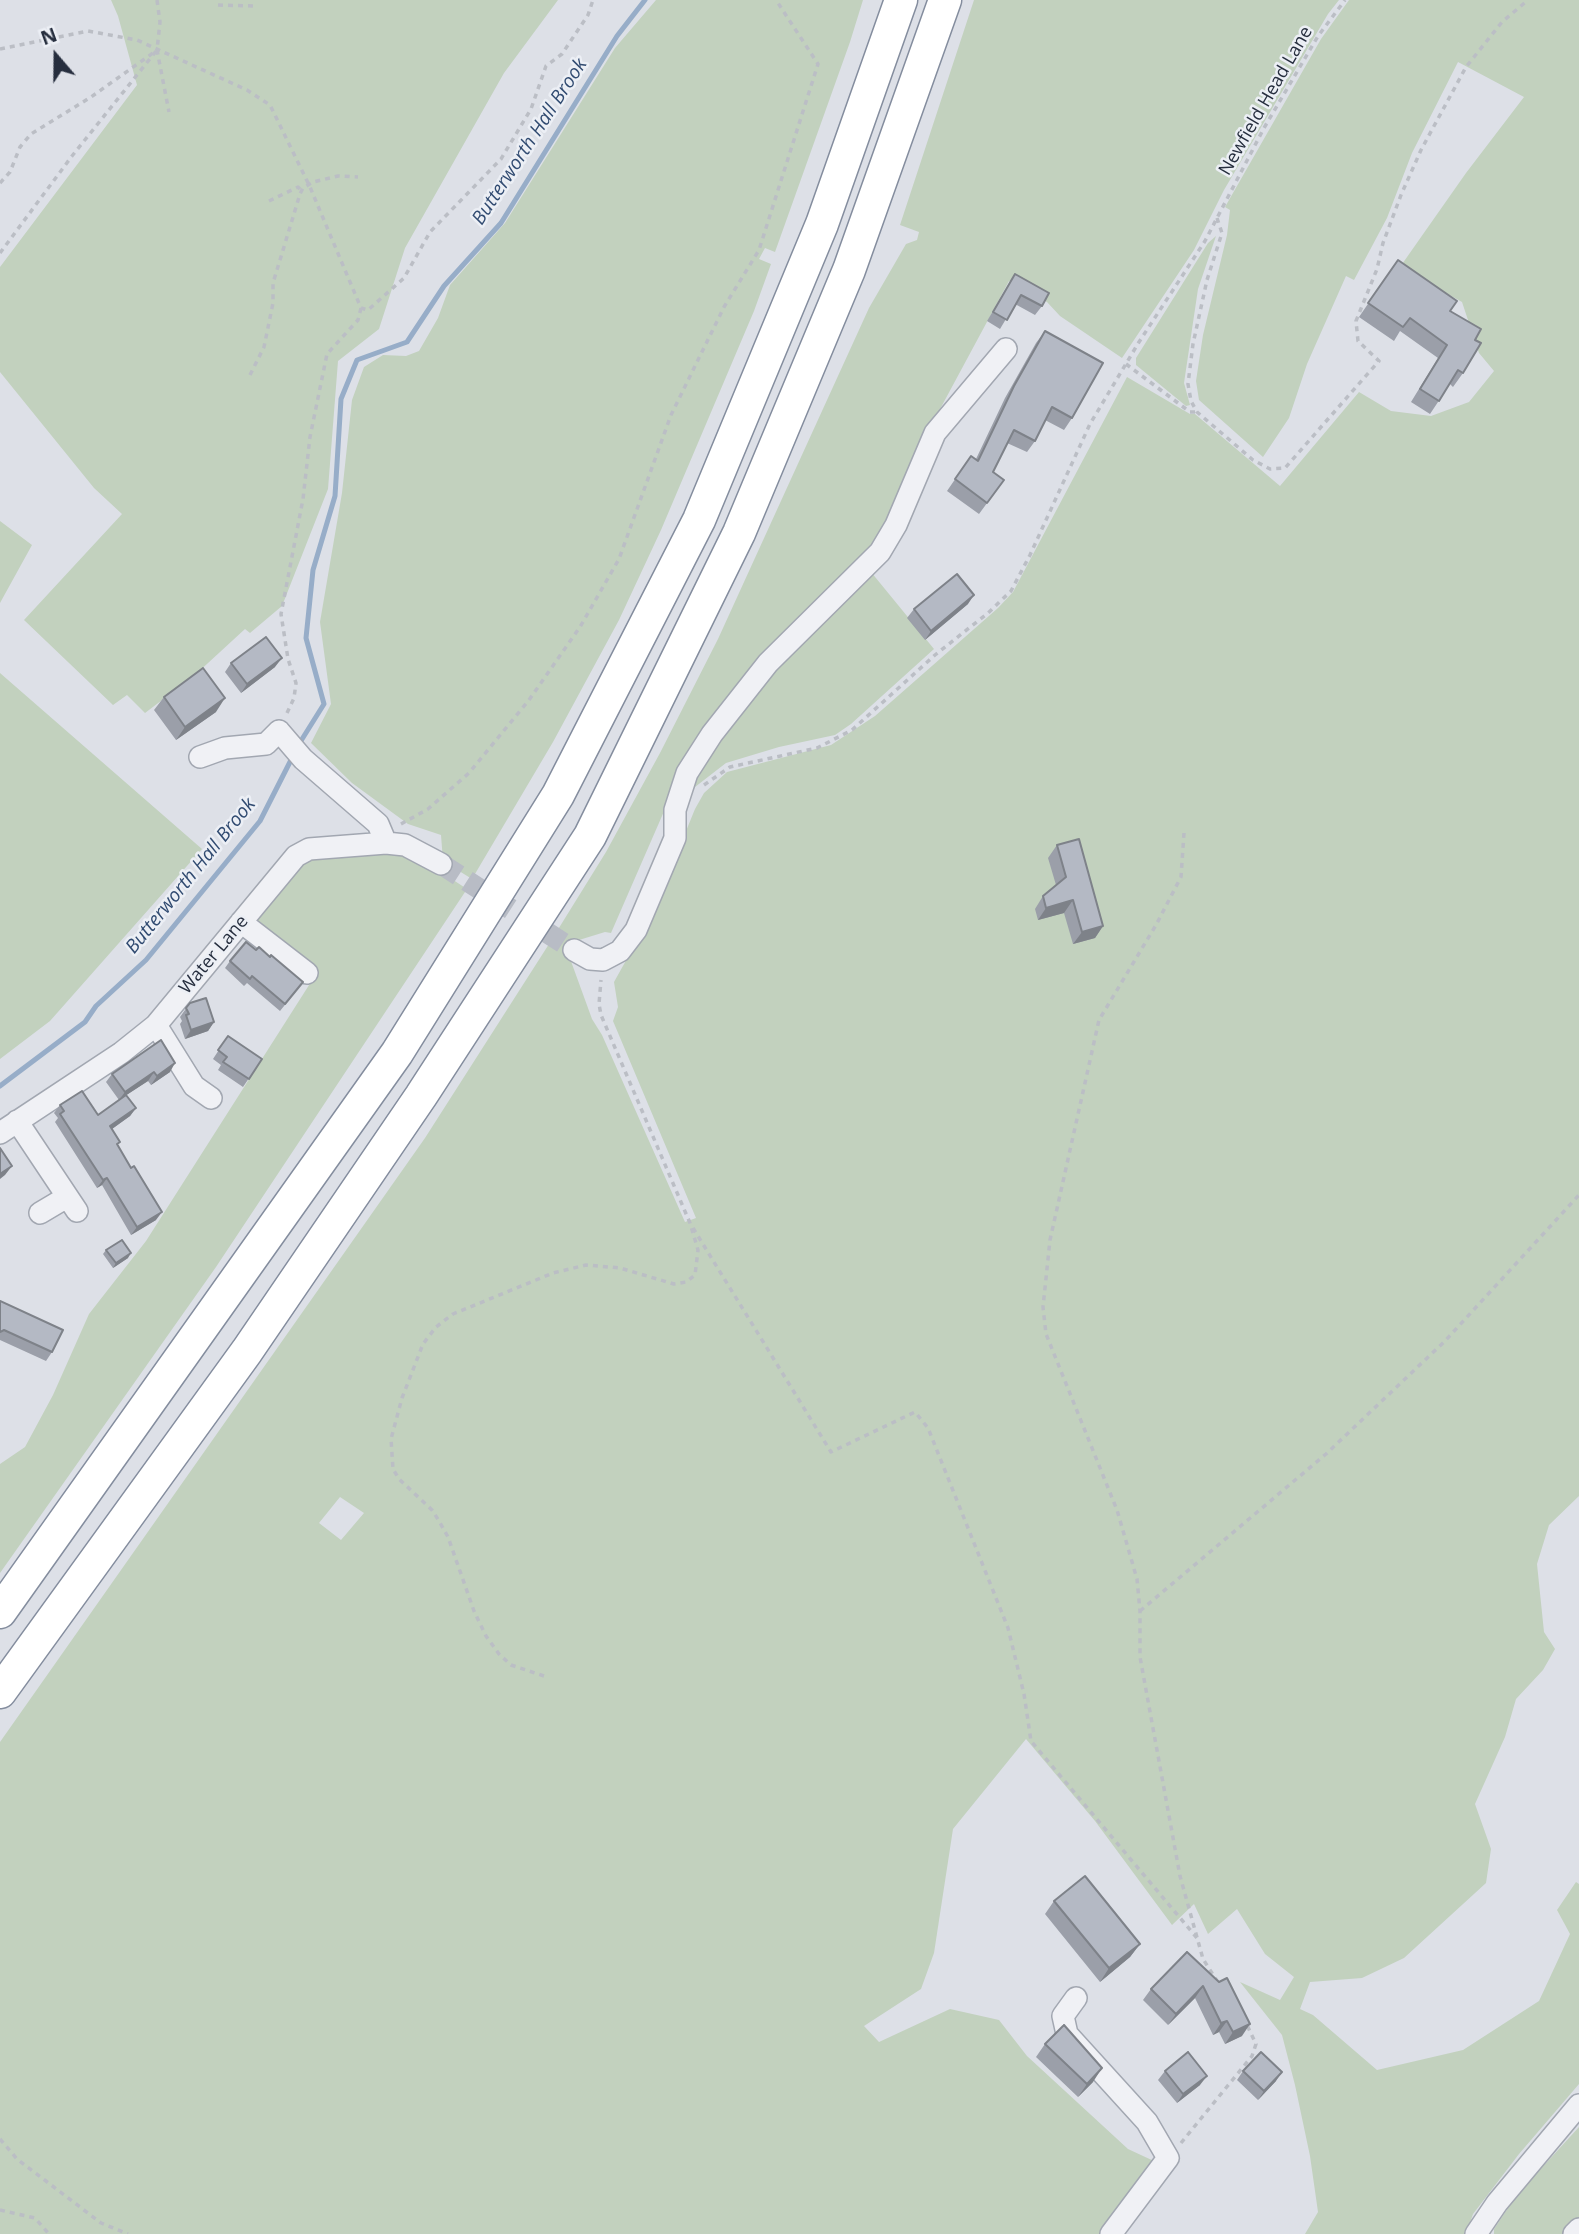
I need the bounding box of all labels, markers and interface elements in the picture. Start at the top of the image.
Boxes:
north arrow [21,21,91,91]
text: N [37,21,61,51]
street label: Newfield Head Lane [1215,23,1317,179]
water label: Butterworth Hall Brook [468,55,592,229]
water label: Butterworth Hall Brook [121,794,261,958]
street label: Water Lane [175,911,253,999]

